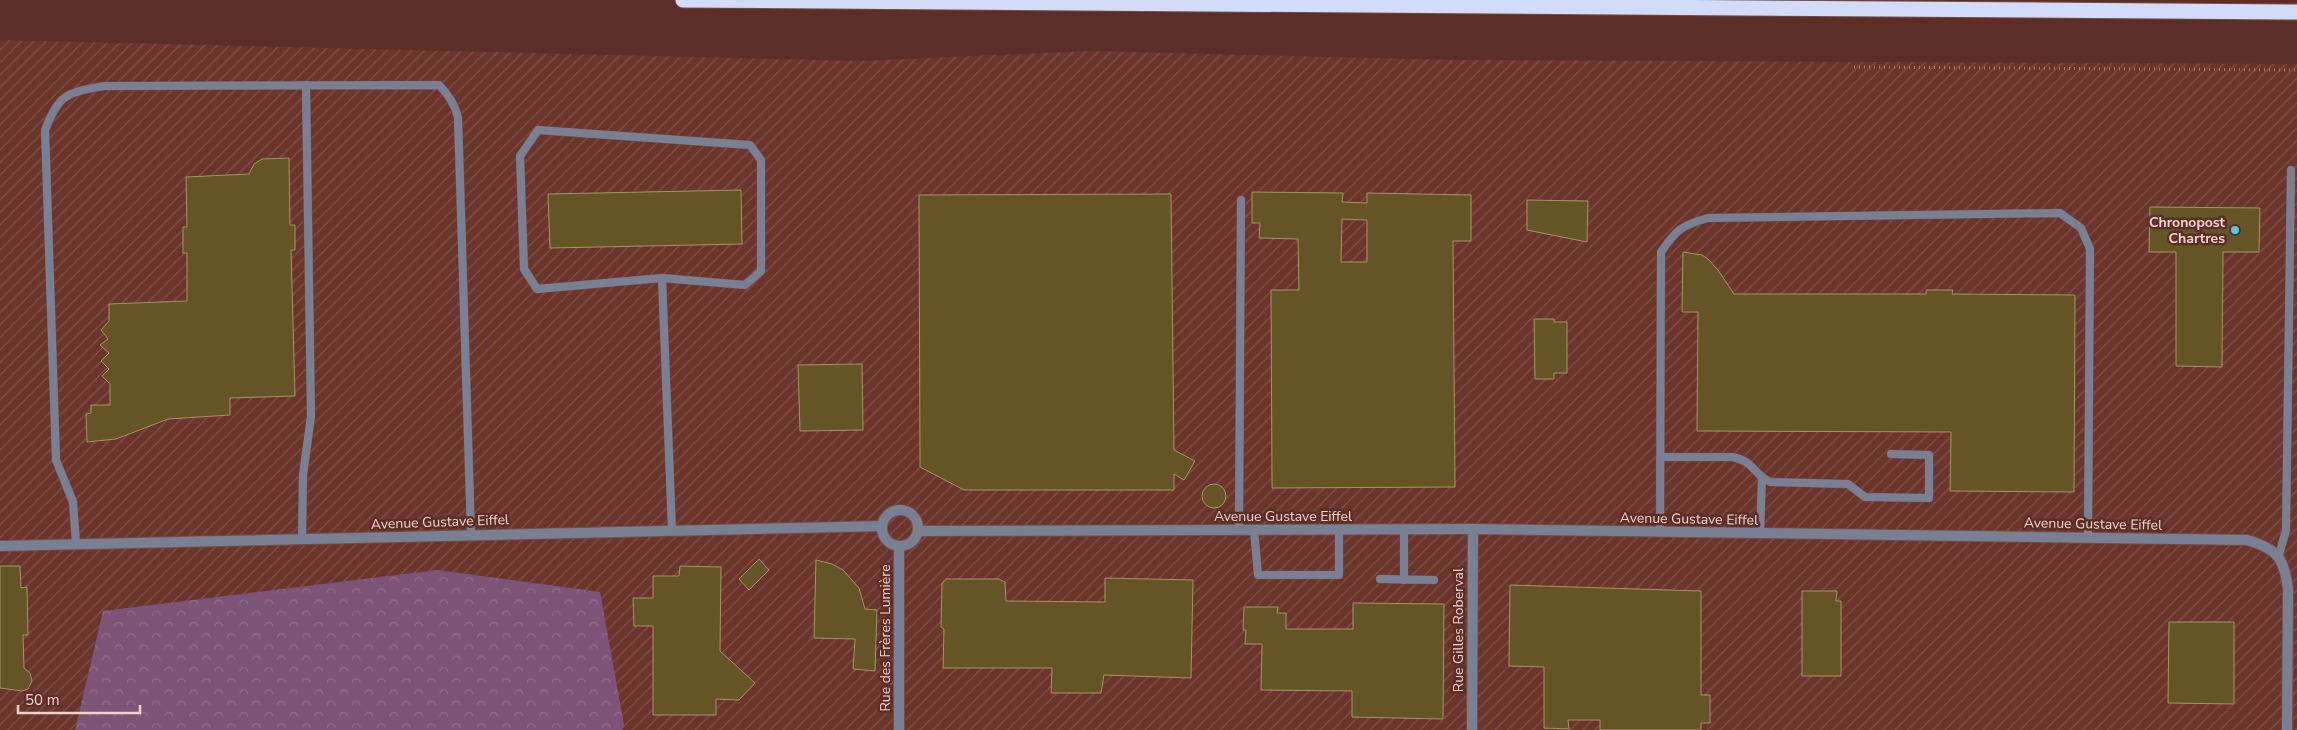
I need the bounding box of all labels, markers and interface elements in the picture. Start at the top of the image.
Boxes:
place label: Chronopost Chartres [2149,213,2226,248]
marker: Chronopost Chartres [2229,224,2241,236]
street label: Avenue Gustave Eiffel [1214,507,1353,526]
street label: Avenue Gustave Eiffel [1620,508,1759,530]
street label: Avenue Gustave Eiffel [371,510,510,534]
street label: Avenue Gustave Eiffel [2024,513,2163,535]
street label: Rue des Frères Lumière [876,564,895,712]
street label: Rue Gilles Roberval [1449,567,1468,692]
scale bar [18,682,140,714]
text: 50 m [25,690,60,710]

